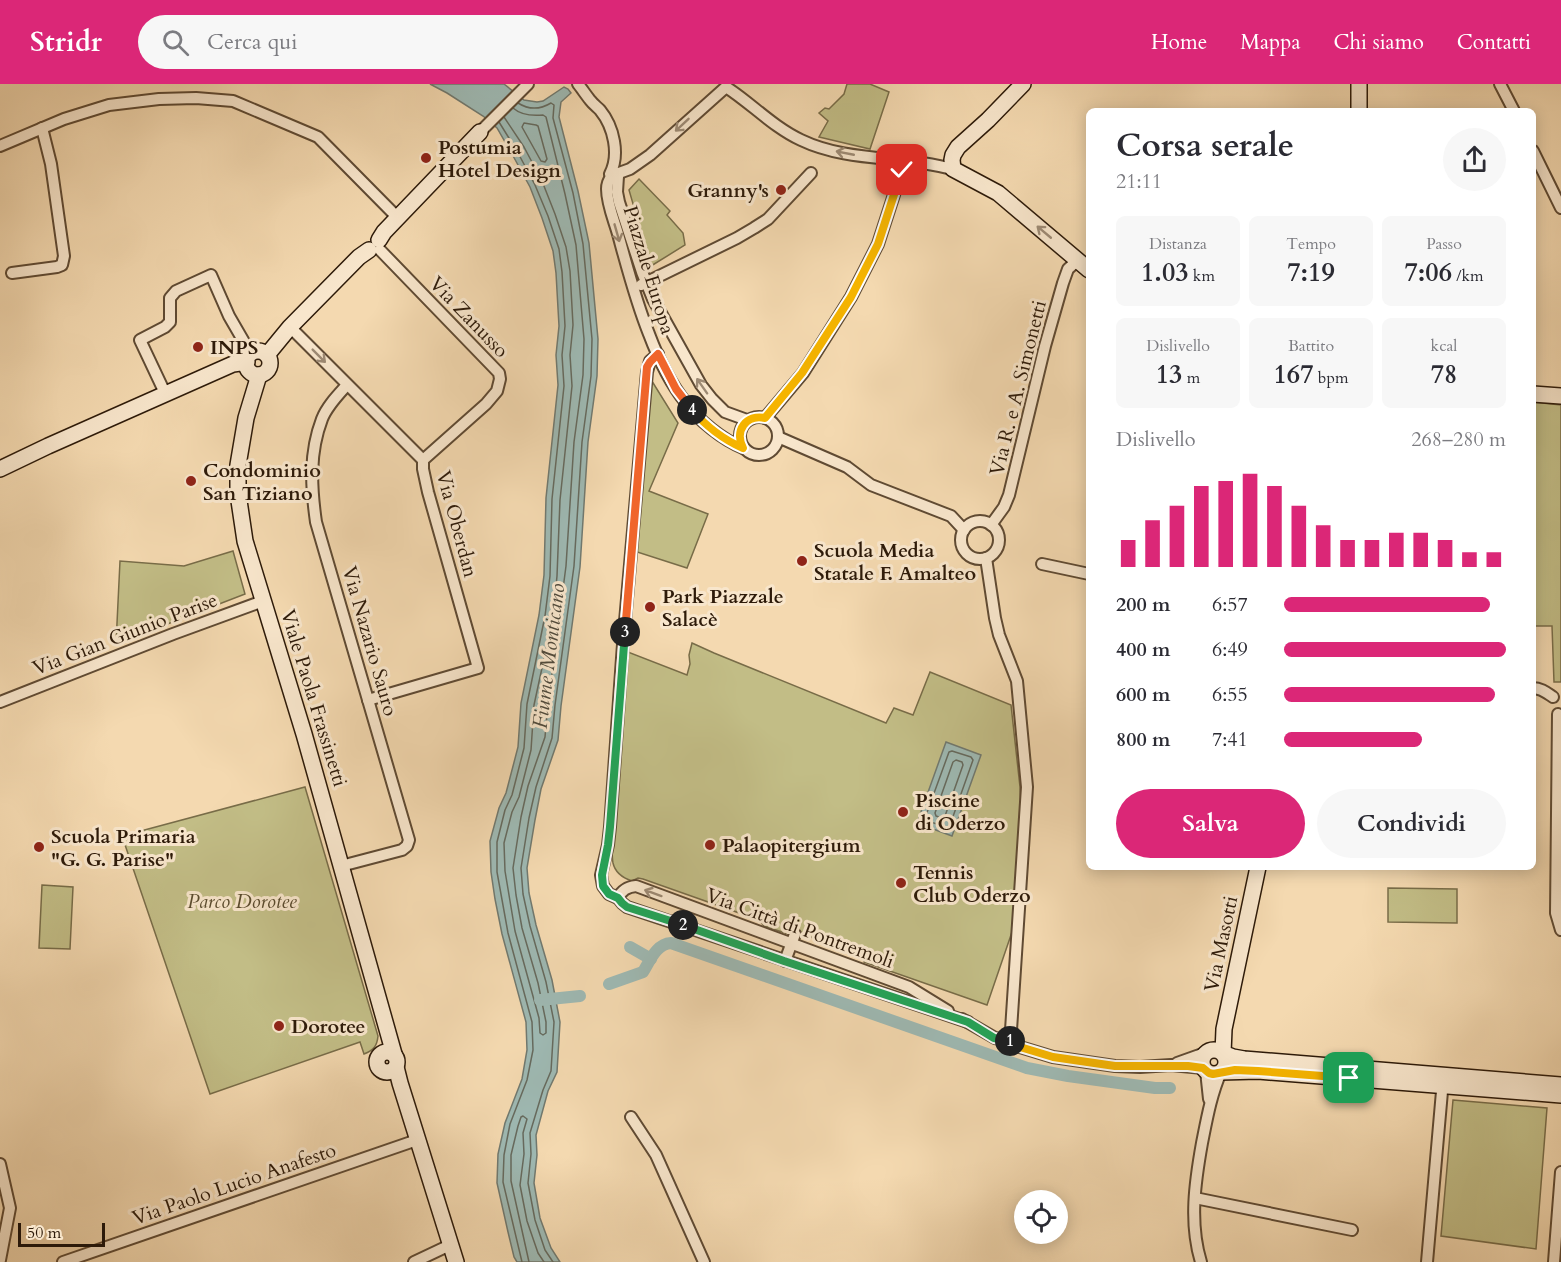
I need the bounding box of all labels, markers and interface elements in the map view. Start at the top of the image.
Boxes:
search box [138,15,558,69]
text: Stridr [30,23,102,61]
icon: search [159,26,192,59]
text: Cerca qui [207,27,297,57]
text: Home [1151,28,1207,57]
text: Mappa [1240,28,1301,57]
text: Chi siamo [1334,28,1424,57]
text: Contatti [1457,28,1531,57]
one-way arrow [674,118,689,133]
text: Corsa serale [1116,123,1294,168]
button: share [1443,128,1506,191]
place label: Postumia Hotel Design [438,134,561,184]
pin [876,144,927,195]
one-way arrow [836,147,856,158]
marker: Postumia Hotel Design [419,151,433,165]
icon: check [885,153,918,186]
text: 21:11 [1116,168,1162,195]
place label: Granny's [687,177,769,204]
marker: Granny's [774,183,788,197]
street label: Piazzale Europa [617,203,681,338]
one-way arrow [612,223,624,242]
one-way arrow [1037,225,1052,239]
text: Distanza [1149,233,1207,255]
text: Tempo [1286,233,1336,255]
text: Passo [1426,233,1462,255]
text: 1.03 [1141,255,1189,290]
text: 7:19 [1287,255,1335,290]
text: 7:06 [1404,255,1452,290]
text: km [1189,265,1215,287]
text: /km [1452,265,1484,287]
street label: Via Zanusso [423,270,515,364]
street label: Via R. e A. Simonetti [983,297,1053,479]
place label: INPS [210,334,258,361]
text: Dislivello [1146,335,1210,357]
text: Battito [1288,335,1334,357]
text: kcal [1431,335,1457,357]
marker: INPS [191,340,205,354]
one-way arrow [311,348,326,363]
text: 13 [1156,357,1182,392]
text: 167 [1274,357,1314,392]
text: 78 [1431,357,1457,392]
text: m [1182,367,1200,389]
text: bpm [1314,367,1348,389]
one-way arrow [696,378,708,394]
pin: 4 [677,395,707,425]
text: 4 [688,399,696,421]
text: Dislivello [1116,426,1195,453]
text: 268–280 m [1411,426,1506,453]
place label: Condominio San Tiziano [203,457,321,507]
street label: Via Oberdan [430,468,484,581]
marker: Condominio San Tiziano [184,474,198,488]
place label: Scuola Media Statale F. Amalteo [814,537,976,587]
marker: Scuola Media Statale F. Amalteo [795,554,809,568]
street label: Via Nazario Sauro [336,563,404,719]
water label: Fiume Monticano [526,582,572,730]
place label: Park Piazzale Salacè [662,583,784,633]
street label: Via Gian Giunio Parise [29,586,221,682]
text: 200 m [1116,591,1171,618]
text: 6:57 [1212,591,1248,618]
marker: Park Piazzale Salacè [643,600,657,614]
street label: Viale Paola Frassinetti [274,606,354,790]
pin: 3 [610,617,640,647]
text: 3 [621,621,629,643]
text: 400 m [1116,636,1171,663]
text: 6:49 [1212,636,1248,663]
text: 600 m [1116,681,1171,708]
text: 6:55 [1212,681,1248,708]
text: 800 m [1116,726,1171,753]
text: 7:41 [1212,726,1248,753]
place label: Piscine di Oderzo [915,787,1005,837]
button: Salva [1116,789,1305,858]
button: Condividi [1317,789,1506,858]
marker: Piscine di Oderzo [896,805,910,819]
place label: Scuola Primaria "G. G. Parise" [51,823,196,873]
place label: Palaopitergium [722,832,861,859]
marker: Palaopitergium [703,838,717,852]
marker: Scuola Primaria "G. G. Parise" [32,840,46,854]
place label: Tennis Club Oderzo [913,859,1031,909]
marker: Tennis Club Oderzo [894,876,908,890]
street label: Via Città di Pontremoli [702,881,898,975]
one-way arrow [644,886,662,897]
park label: Parco Dorotee [187,888,297,915]
street label: Via Masotti [1198,893,1244,995]
pin: 2 [668,910,698,940]
text: 2 [679,914,687,936]
place label: Dorotee [291,1013,365,1040]
marker: Dorotee [272,1019,286,1033]
pin: 1 [995,1026,1025,1056]
text: 1 [1006,1030,1014,1052]
pin [1323,1052,1374,1103]
icon: arrive [1332,1061,1365,1094]
street label: Via Paolo Lucio Anafesto [128,1136,340,1232]
map controls [1014,1190,1068,1244]
button: locate [1014,1190,1068,1244]
scale bar [18,1220,105,1248]
text: 50 m [27,1222,61,1244]

